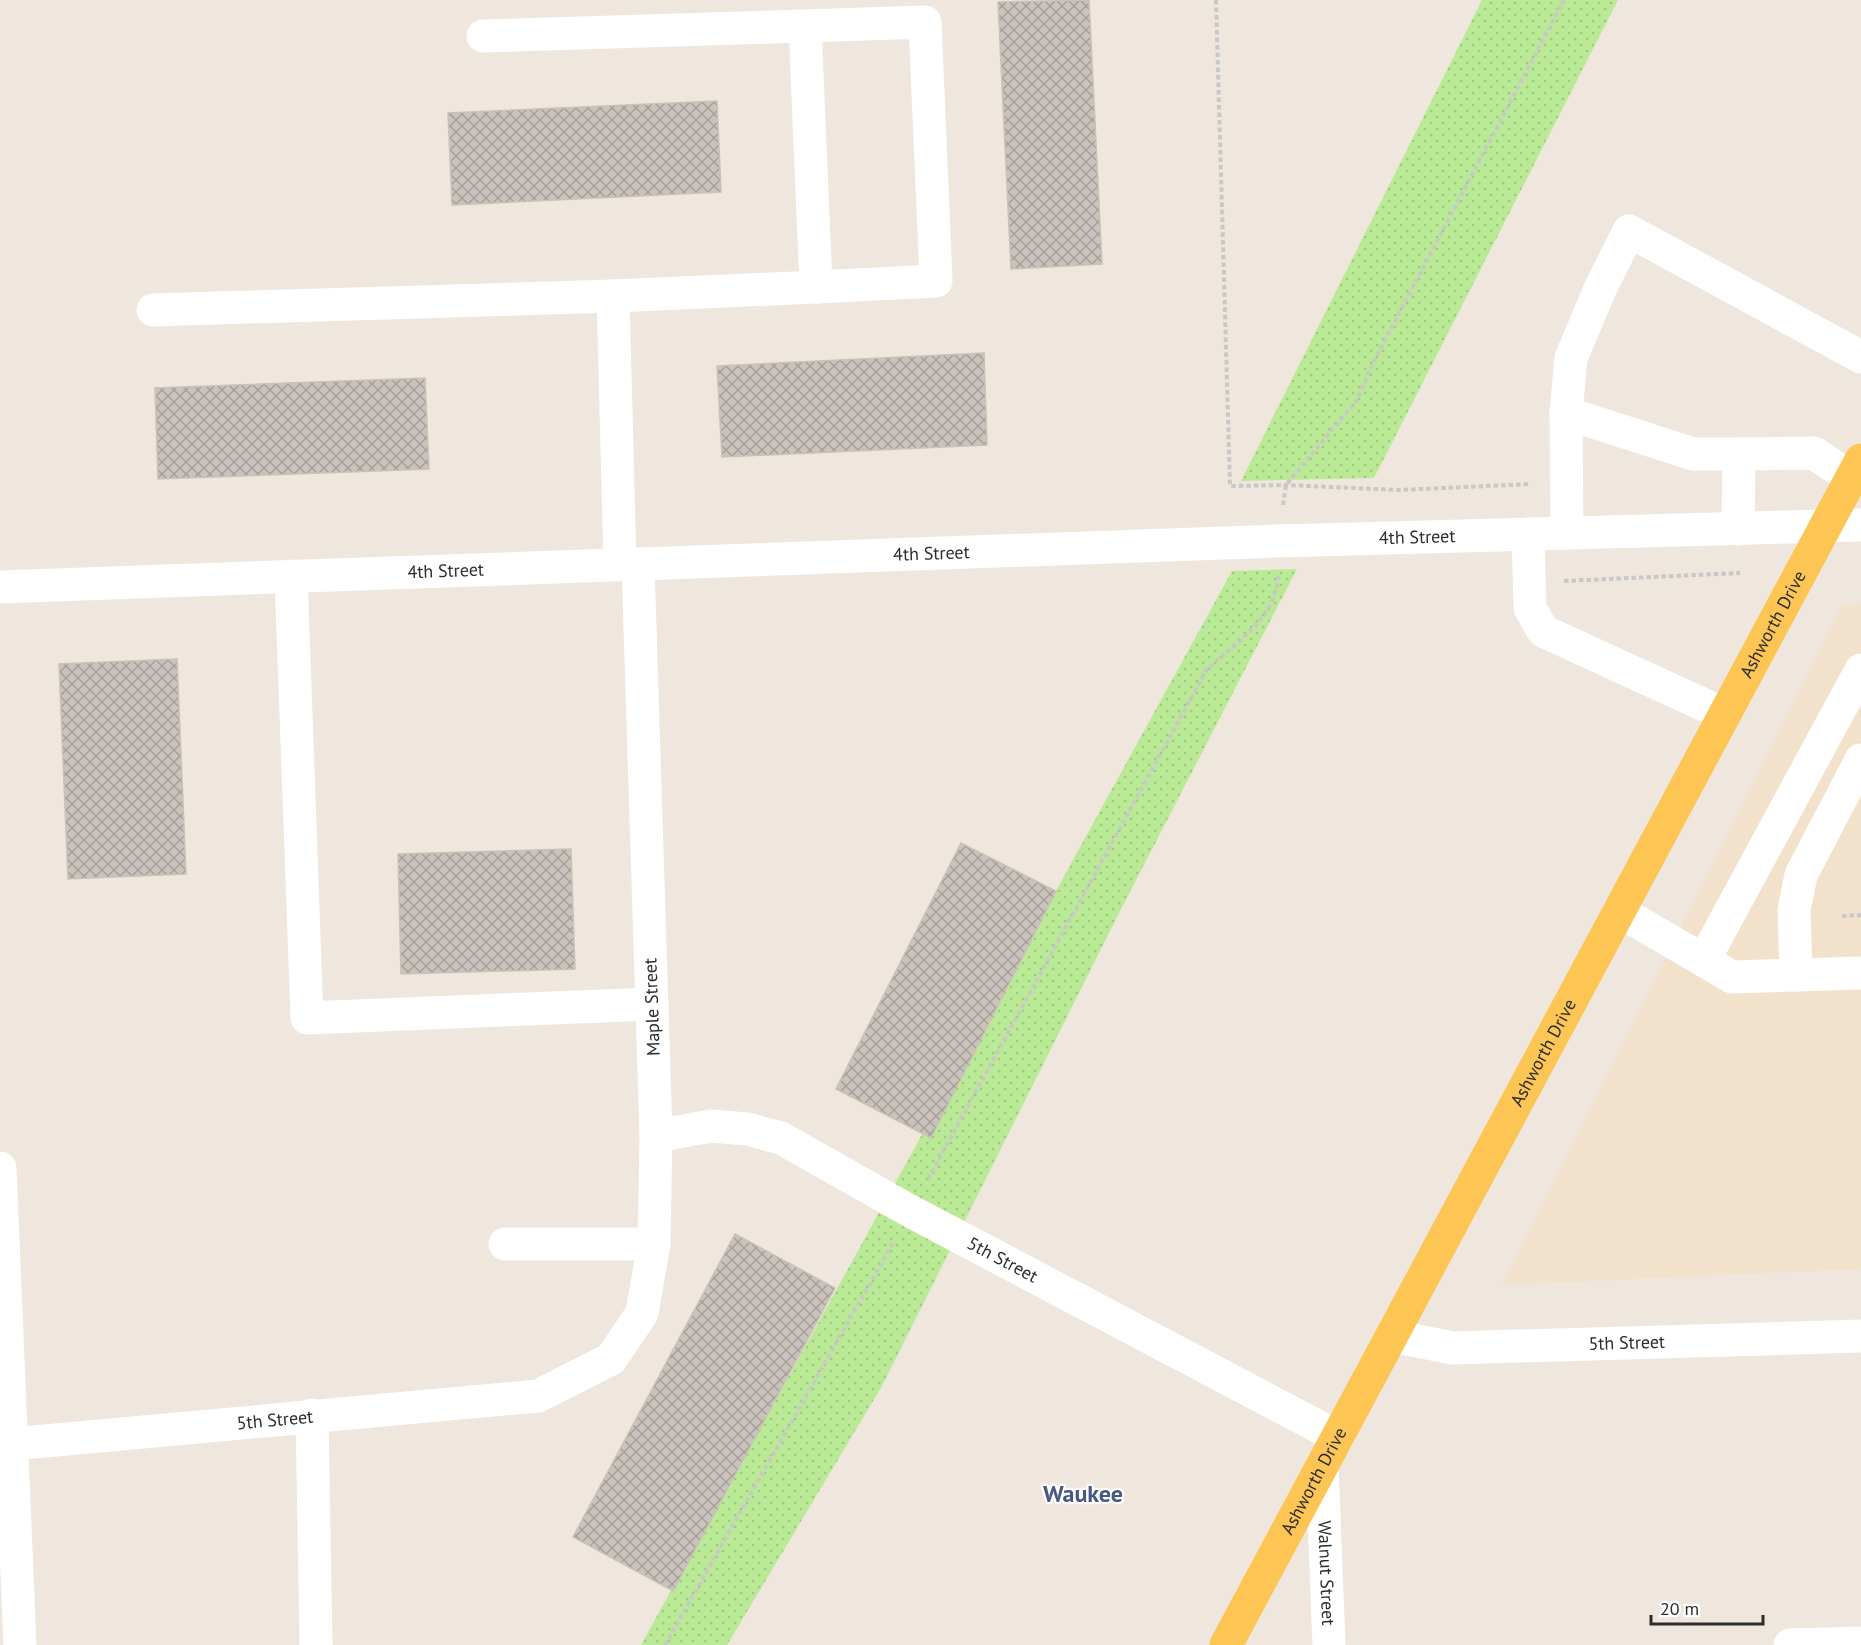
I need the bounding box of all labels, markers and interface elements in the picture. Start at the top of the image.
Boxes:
street label: 4th Street [1379,524,1456,549]
street label: 4th Street [893,540,970,566]
street label: 4th Street [407,558,484,583]
street label: Ashworth Drive [1734,566,1811,682]
street label: Maple Street [638,958,665,1056]
street label: Ashworth Drive [1505,995,1581,1110]
street label: 5th Street [963,1231,1042,1287]
street label: 5th Street [1588,1330,1665,1355]
street label: 5th Street [236,1405,314,1434]
street label: Ashworth Drive [1275,1423,1352,1538]
district label: Waukee [1043,1478,1123,1509]
street label: Walnut Street [1313,1520,1340,1626]
scale bar [1651,1588,1764,1626]
text: 20 m [1660,1597,1699,1620]

